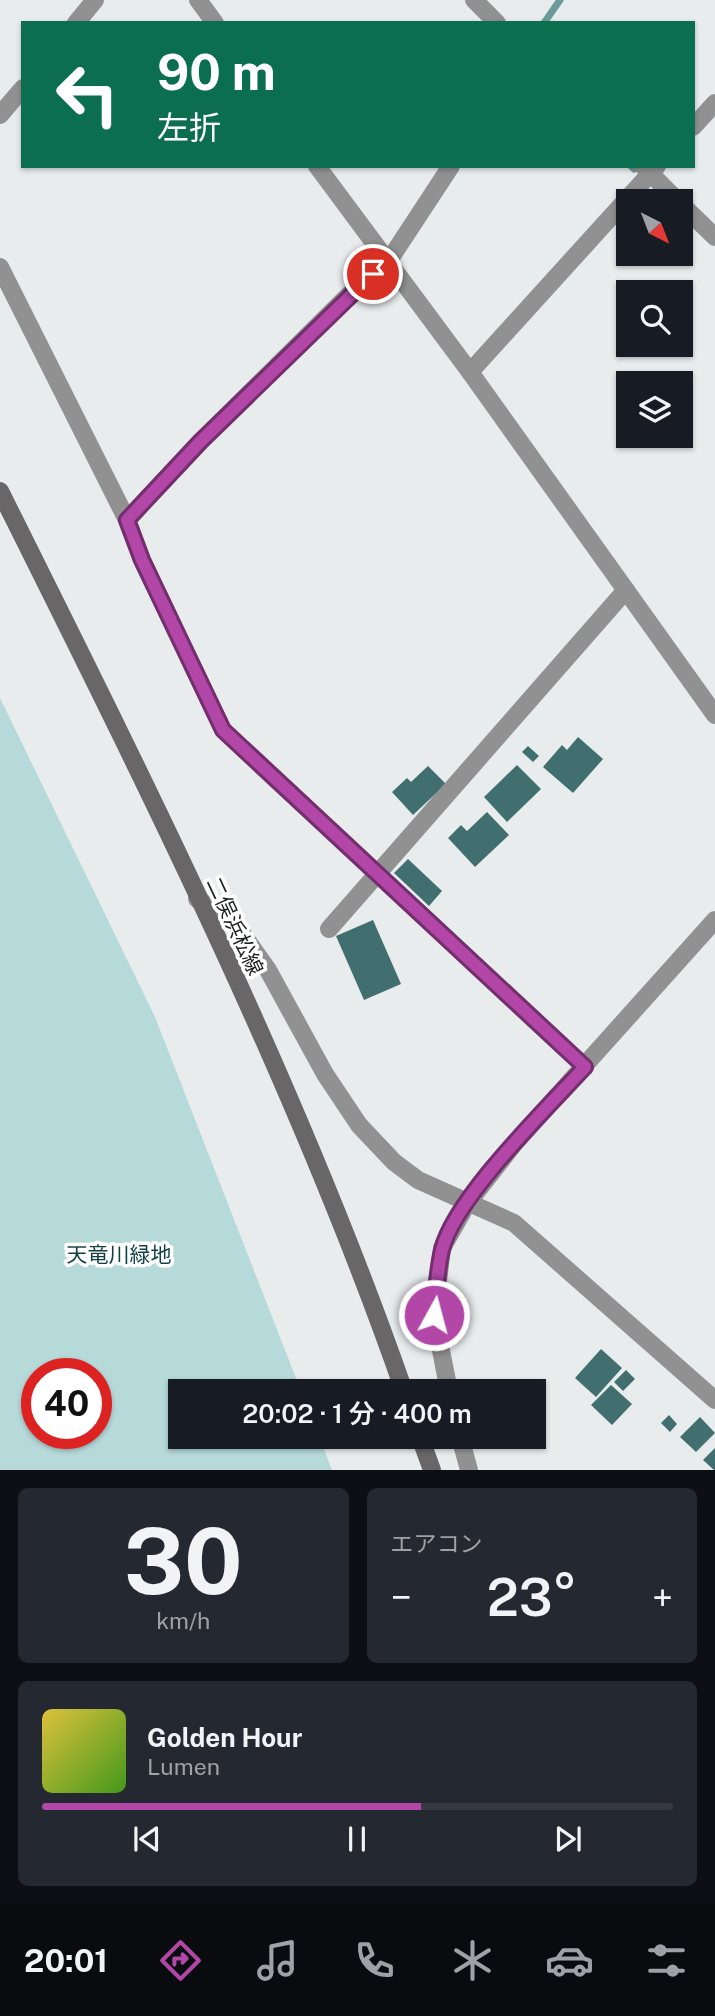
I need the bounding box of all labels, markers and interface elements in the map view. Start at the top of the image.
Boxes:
text: 90 m [157,43,276,101]
icon: left [42,49,133,140]
text: 左折 [157,109,221,146]
north arrow [616,189,693,266]
map controls [616,189,693,448]
pin [343,244,403,304]
icon: arrive [354,255,392,293]
button: search [616,280,693,357]
button: layers [616,371,693,448]
street label: 二俣浜松線 [201,873,269,979]
park label: 天竜川緑地 [67,1242,172,1267]
position arrow [397,1278,471,1352]
speed limit sign: 40 [21,1358,112,1449]
text: 20:02 · 1 分 · 400 m [242,1398,472,1429]
text: 30 [124,1508,243,1614]
text: エアコン [391,1530,483,1557]
text: 23° [487,1567,577,1628]
text: − [391,1575,412,1620]
text: + [652,1575,673,1620]
text: km/h [156,1607,210,1634]
text: Golden Hour [147,1722,302,1753]
text: Lumen [147,1753,220,1780]
icon: previous [128,1820,166,1858]
icon: pause [338,1820,376,1858]
icon: next [549,1820,587,1858]
icon: directions [156,1936,205,1985]
icon: music [253,1936,302,1985]
icon: phone [350,1936,399,1985]
icon: climate [448,1936,497,1985]
icon: car [545,1936,594,1985]
icon: filters [642,1936,691,1985]
text: 20:01 [24,1942,108,1979]

